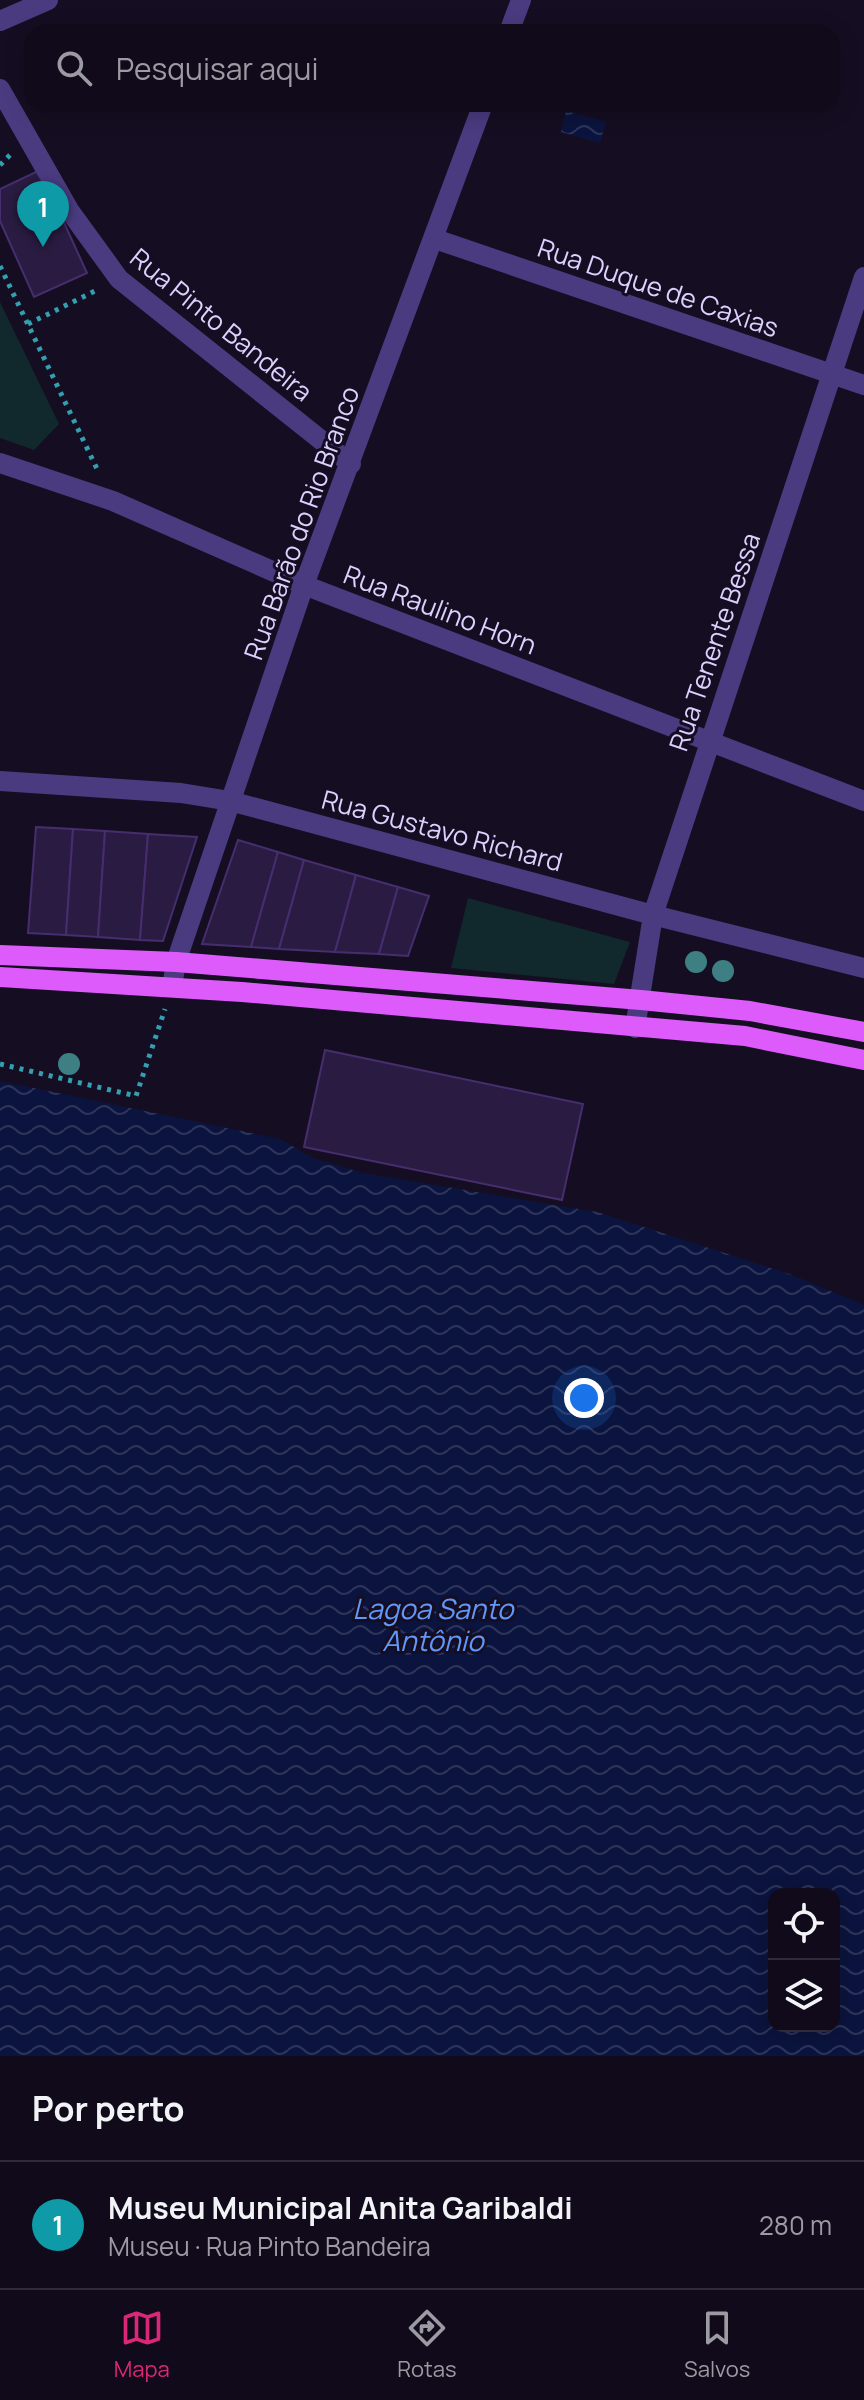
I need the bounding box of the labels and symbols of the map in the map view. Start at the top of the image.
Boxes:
pin: 1 [17,181,69,247]
street label: Rua Duque de Caxias [533,229,783,345]
street label: Rua Pinto Bandeira [123,239,320,409]
street label: Rua Barão do Rio Branco [235,381,367,664]
street label: Rua Tenente Bessa [660,528,768,756]
street label: Rua Raulino Horn [339,556,542,662]
street label: Rua Gustavo Richard [318,781,567,879]
your location [564,1378,604,1418]
water label: Lagoa Santo Antônio [353,1589,515,1659]

